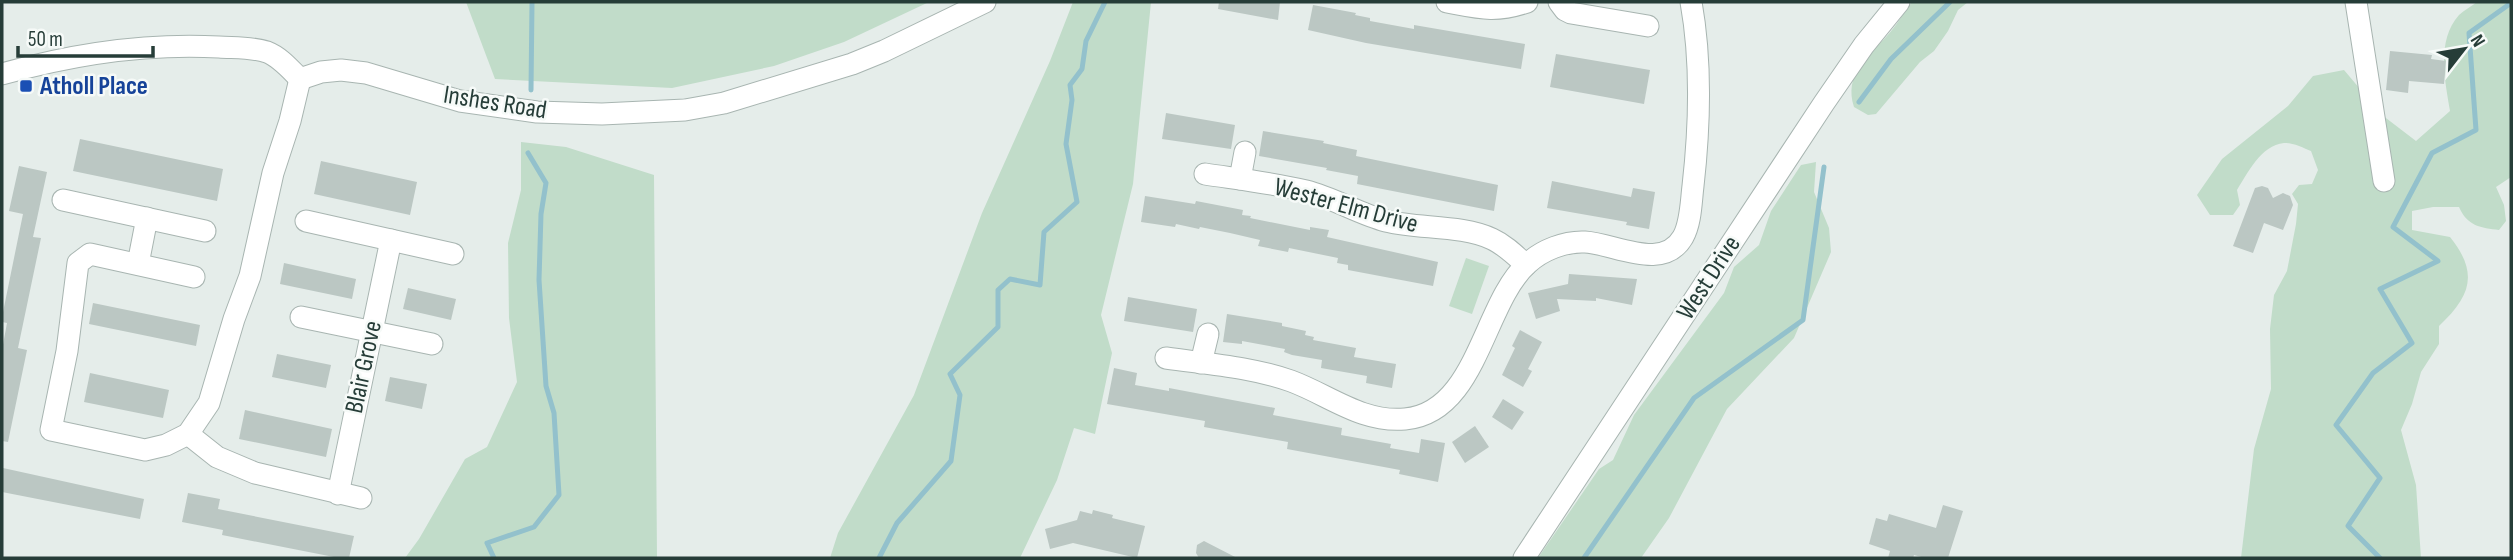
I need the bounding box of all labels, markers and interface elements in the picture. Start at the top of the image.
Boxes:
scale bar [18,14,152,58]
north arrow [2429,14,2499,84]
text: 50 m [28,27,63,52]
text: N [2465,31,2490,51]
place label: Atholl Place [39,71,148,102]
marker: Atholl Place [18,78,34,94]
street label: Inshes Road [441,80,549,126]
street label: Wester Elm Drive [1271,172,1421,240]
street label: West Drive [1670,230,1748,326]
street label: Blair Grove [339,318,389,416]

